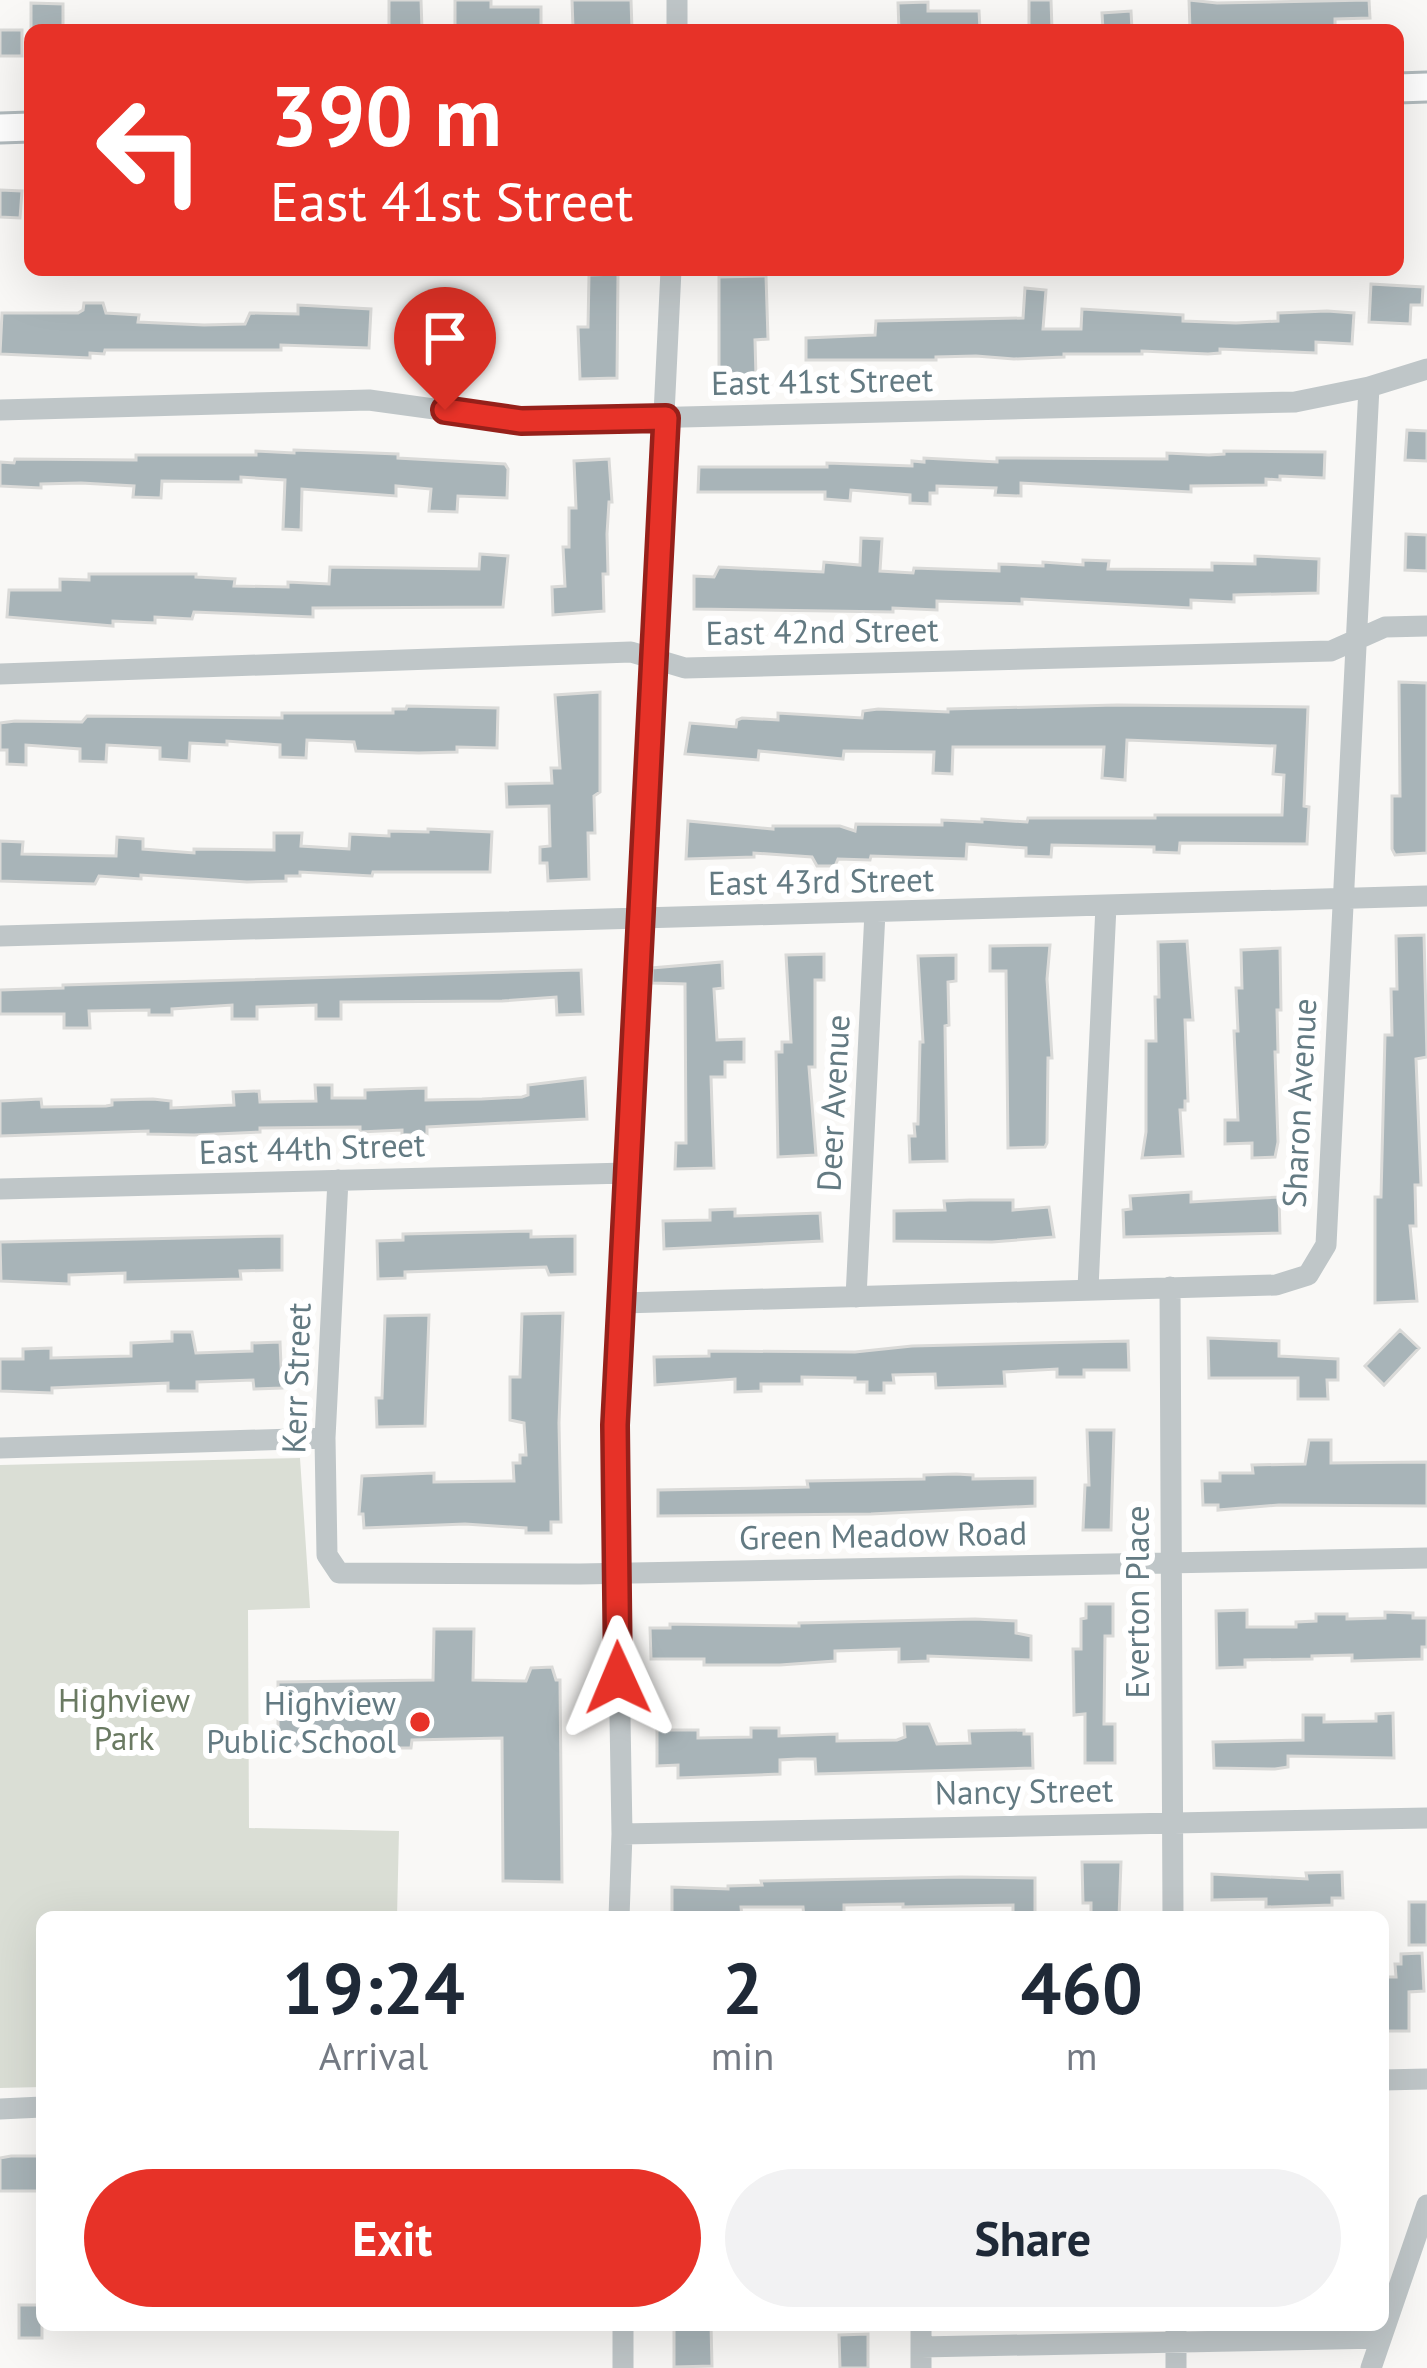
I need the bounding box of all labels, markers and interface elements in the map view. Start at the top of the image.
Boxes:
text: 390 m [270,60,502,169]
icon: left [72,72,228,228]
text: East 41st Street [270,166,633,236]
pin [394,287,496,410]
icon: arrive [412,305,478,371]
street label: East 41st Street [711,357,933,404]
street label: East 42nd Street [705,607,939,654]
street label: East 43rd Street [708,857,934,904]
street label: Sharon Avenue [1272,997,1325,1209]
street label: Deer Avenue [806,1014,859,1192]
street label: East 44th Street [198,1122,426,1173]
street label: Kerr Street [271,1302,320,1454]
street label: Everton Place [1115,1506,1158,1698]
street label: Green Meadow Road [739,1510,1027,1559]
position arrow [555,1615,681,1741]
park label: Highview Park [58,1678,190,1759]
place label: Highview Public School [206,1681,396,1762]
marker: Highview Public School [407,1709,433,1735]
street label: Nancy Street [934,1767,1114,1814]
text: 19:24 [282,1941,465,2034]
text: 2 [722,1941,763,2034]
text: 460 [1020,1941,1143,2034]
text: Arrival [319,2030,428,2081]
text: min [711,2030,774,2081]
text: m [1066,2030,1097,2081]
button: Exit [84,2169,701,2307]
button: Share [725,2169,1341,2307]

